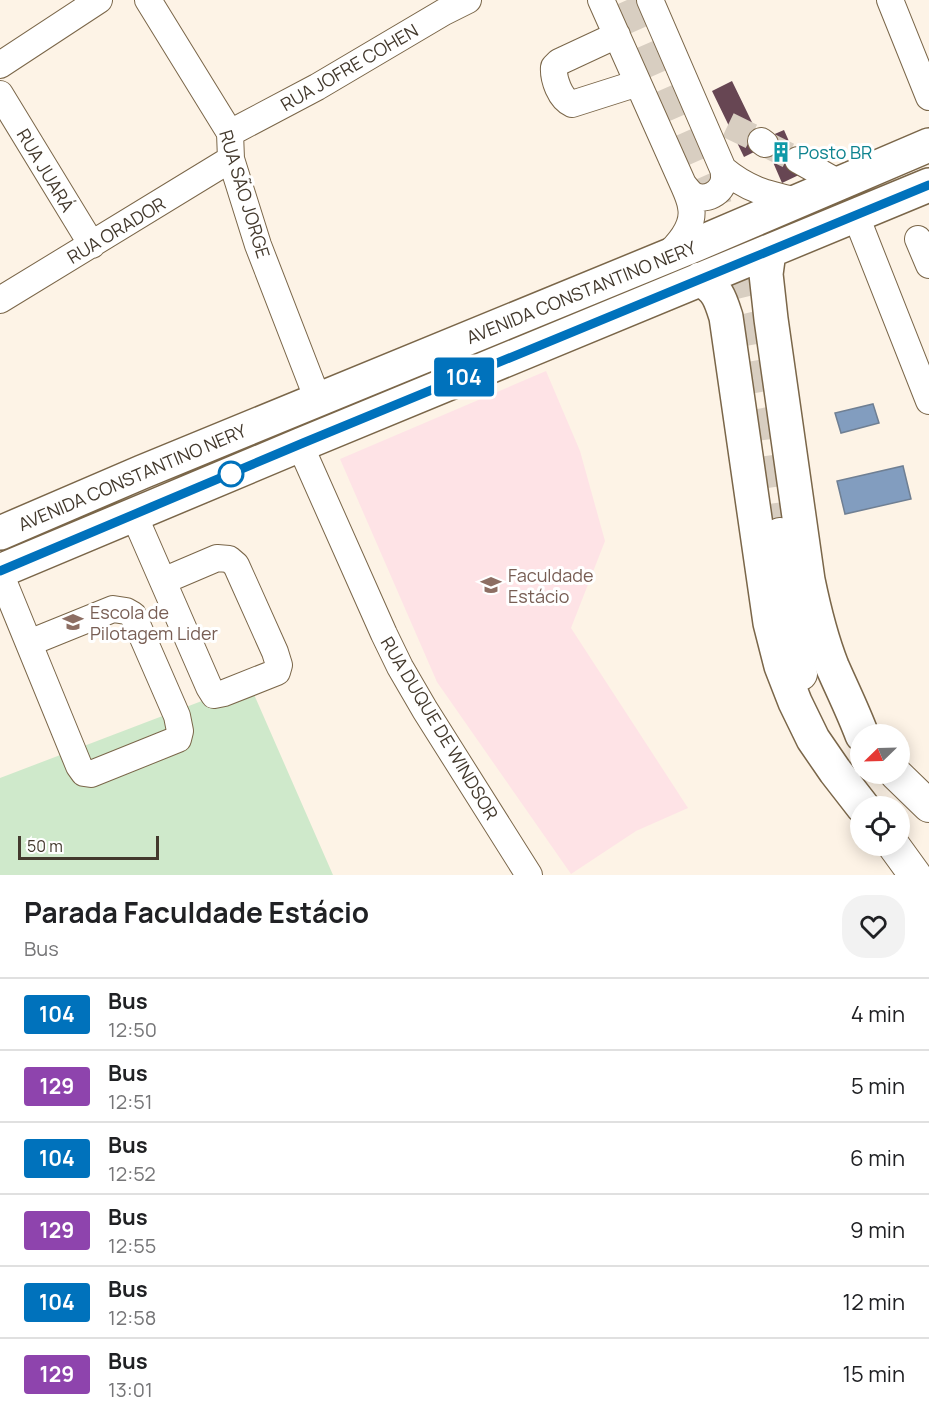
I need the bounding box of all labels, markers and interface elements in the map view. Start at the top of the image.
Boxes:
street label: RUA JOFRE COHEN [276,18,422,116]
street label: RUA JUARÁ [12,124,81,217]
street label: RUA SÃO JORGE [214,127,276,261]
building icon: Posto BR [769,140,793,164]
place label: Posto BR [798,140,872,164]
street label: RUA ORADOR [62,191,170,269]
street label: AVENIDA CONSTANTINO NERY [463,235,700,349]
line badge: 104 [430,358,498,397]
text: 104 [446,363,482,391]
street label: AVENIDA CONSTANTINO NERY [14,418,251,536]
unlabelled marker [218,461,244,487]
place label: Faculdade Estácio [508,563,593,608]
school or university icon: Faculdade Estácio [479,573,503,597]
place label: Escola de Pilotagem Lider [90,600,218,645]
school or university icon: Escola de Pilotagem Lider [61,610,85,634]
street label: RUA DUQUE DE WINDSOR [376,632,504,824]
north arrow [850,724,910,784]
map controls [850,724,910,856]
button: locate [850,796,910,856]
scale bar [18,833,159,860]
text: 50 m [27,835,63,857]
text: Parada Faculdade Estácio [24,893,369,931]
button: heart [842,895,905,958]
text: Bus [24,935,59,962]
text: Bus [108,986,148,1016]
text: 4 min [851,999,905,1029]
text: 104 [39,1000,75,1028]
text: 12:50 [108,1016,157,1043]
text: Bus [108,1058,148,1088]
text: 5 min [851,1071,905,1101]
text: 129 [40,1072,74,1100]
text: 12:51 [108,1088,153,1115]
text: Bus [108,1130,148,1160]
text: 6 min [850,1143,905,1173]
text: 104 [39,1144,75,1172]
text: 12:52 [108,1160,156,1187]
text: Bus [108,1202,148,1232]
text: 9 min [850,1215,905,1245]
text: 129 [40,1216,74,1244]
text: 12:55 [108,1232,156,1259]
text: Bus [108,1274,148,1304]
text: 12 min [843,1287,905,1317]
text: 104 [39,1288,75,1316]
text: 12:58 [108,1304,156,1331]
text: Bus [108,1346,148,1376]
text: 15 min [842,1359,905,1389]
text: 129 [40,1360,74,1388]
text: 13:01 [108,1376,153,1403]

